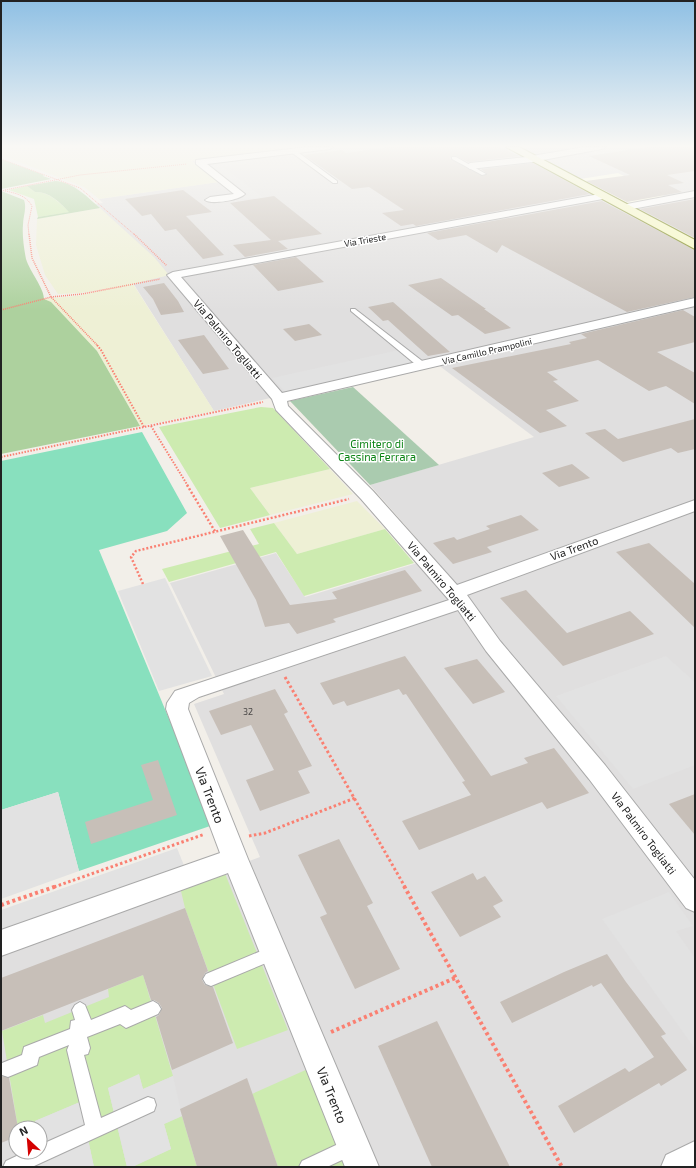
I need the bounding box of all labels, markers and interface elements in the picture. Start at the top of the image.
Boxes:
street label: Via Trieste [343,231,387,249]
street label: Via Palmiro Togliatti [191,297,265,381]
street label: Via Camillo Prampolini [441,335,533,367]
park label: Cimitero di Cassina Ferrara [338,437,416,463]
street label: Via Trento [548,533,600,563]
street label: Via Palmiro Togliatti [405,539,479,623]
house number: 32 [243,706,253,717]
street label: Via Trento [192,765,228,825]
street label: Via Palmiro Togliatti [609,789,679,877]
street label: Via Trento [314,1065,350,1125]
north arrow [8,1120,48,1160]
text: N [17,1123,30,1138]

